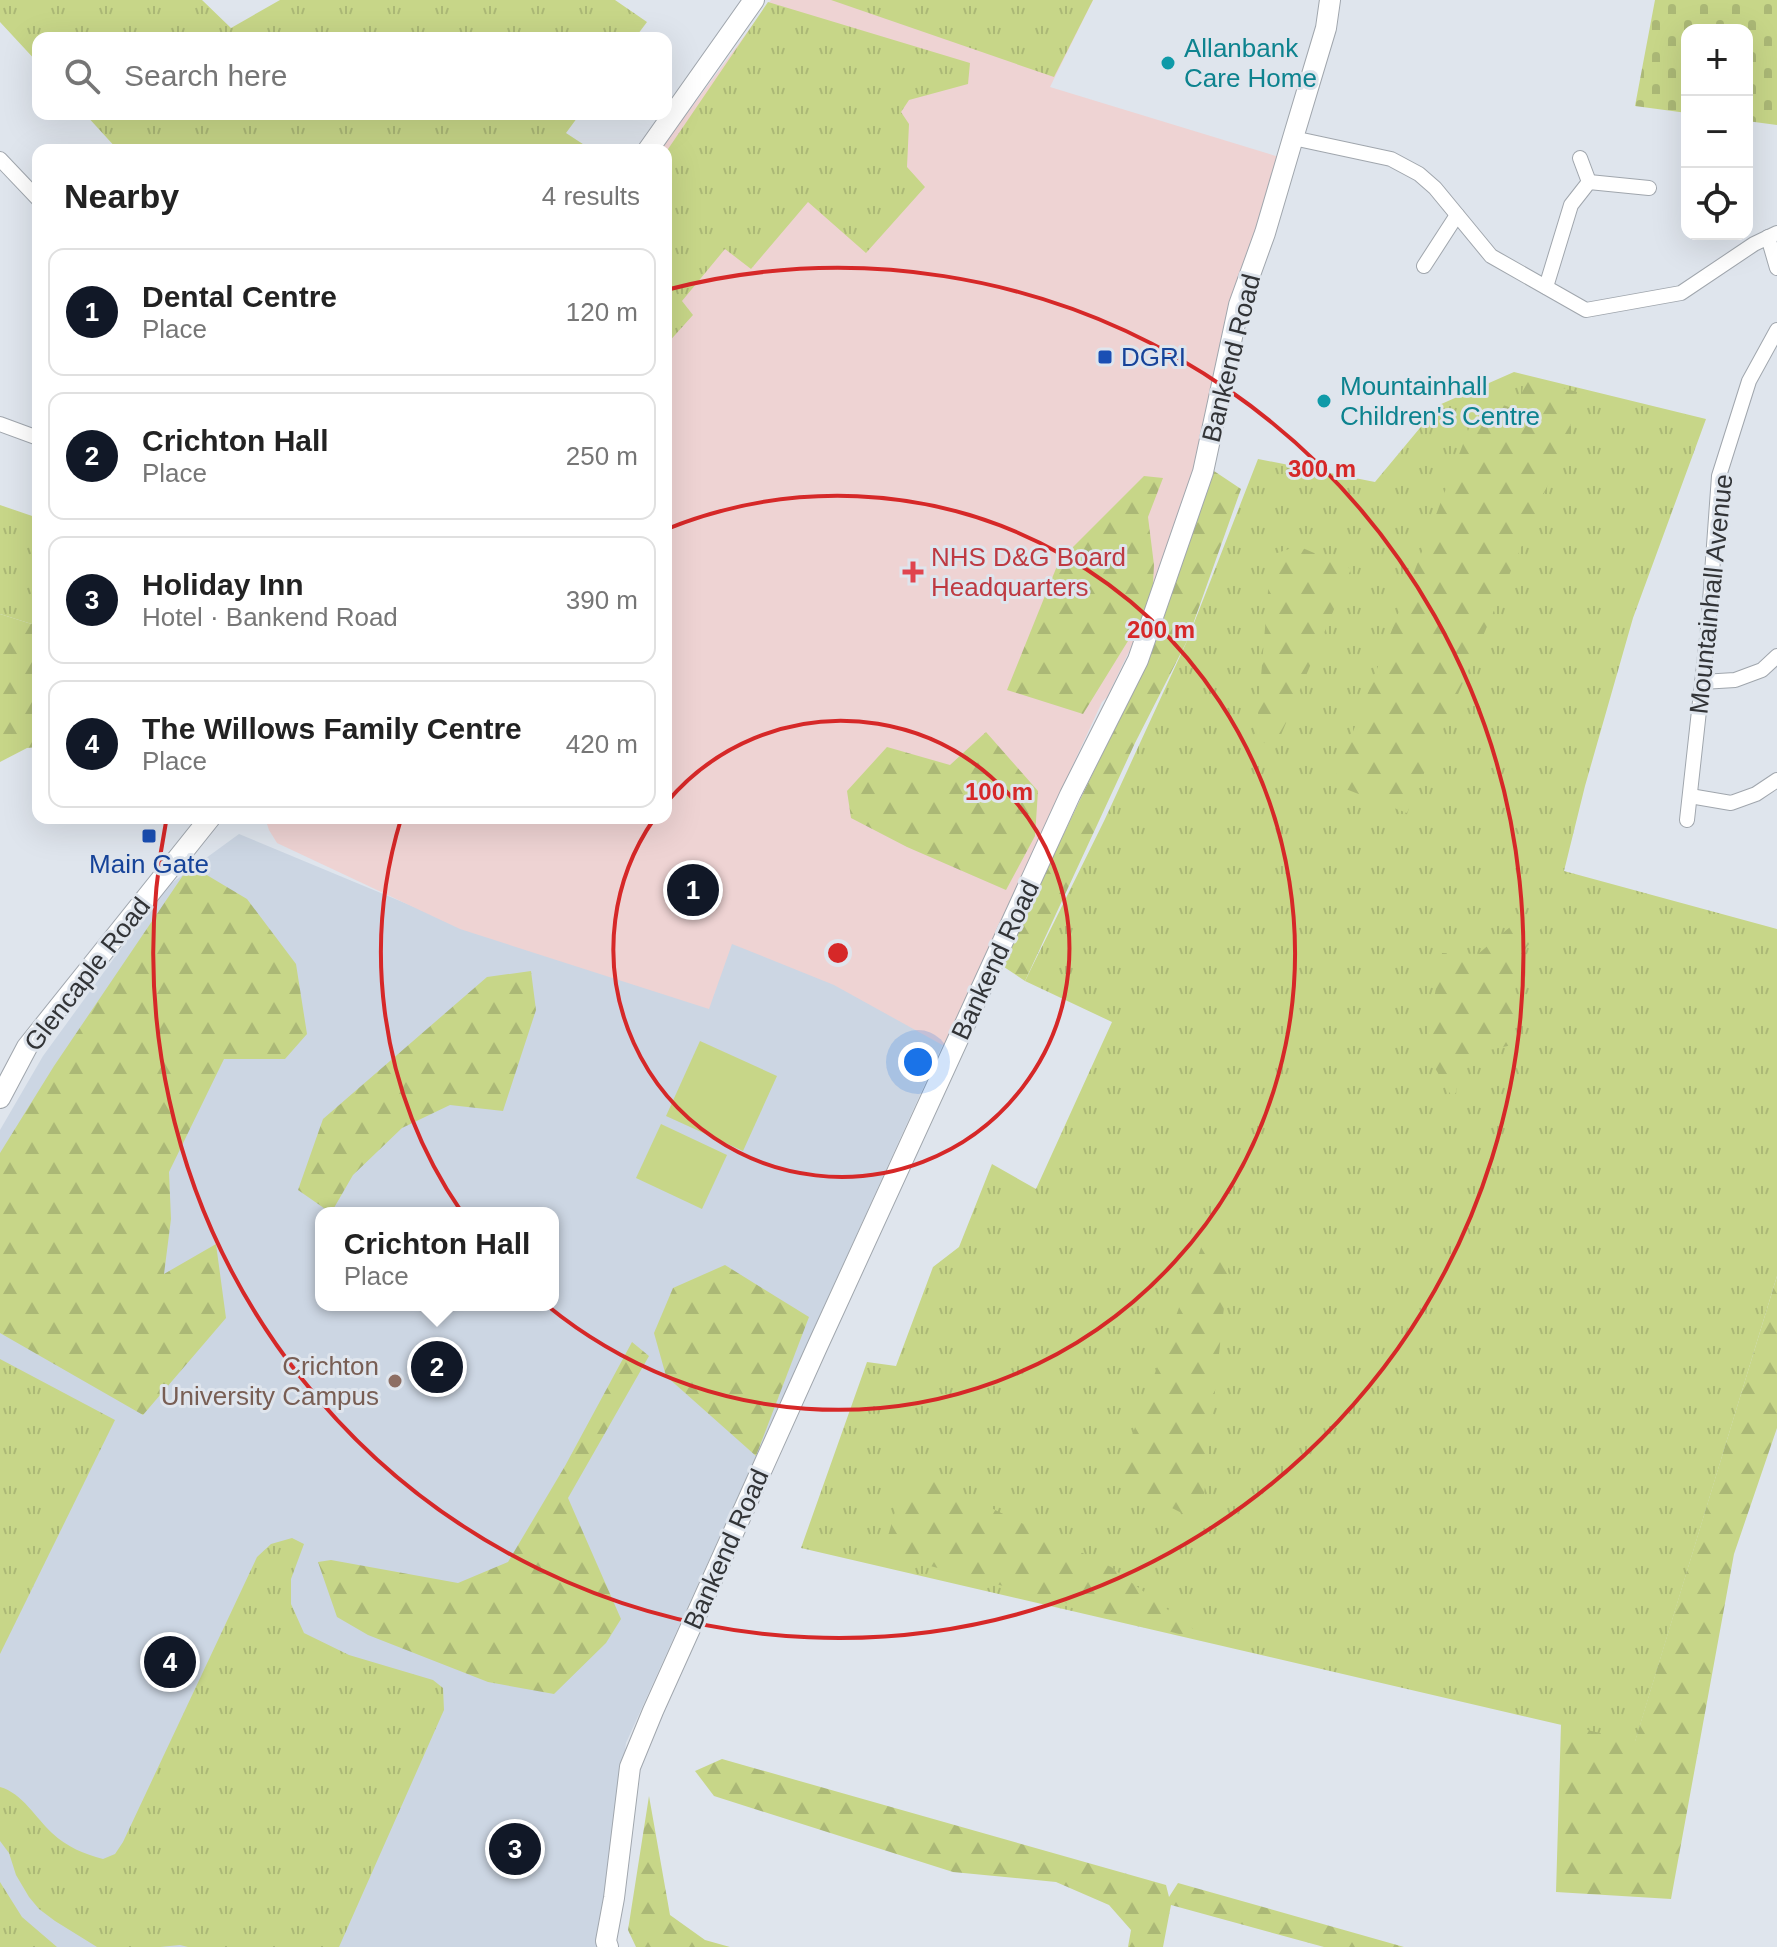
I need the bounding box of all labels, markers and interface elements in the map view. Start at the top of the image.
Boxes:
map controls [1681,24,1753,240]
button: + [1681,24,1753,96]
search box [32,32,672,120]
place label: Allanbank Care Home [1184,33,1317,93]
icon: search [60,54,104,98]
marker: Allanbank Care Home [1159,54,1177,72]
text: Search here [124,59,287,92]
button: − [1681,96,1753,168]
button: locate [1681,168,1753,240]
text: Nearby [64,177,179,215]
text: 4 results [542,181,640,211]
street label: Bankend Road [1196,271,1266,445]
text: Dental Centre [142,280,337,313]
text: 1 [85,297,99,327]
text: 120 m [566,297,638,327]
text: Place [142,314,207,344]
place label: DGRI [1121,342,1186,372]
marker: DGRI [1096,348,1114,366]
place label: Mountainhall Children's Centre [1340,371,1540,431]
marker: Mountainhall Children's Centre [1315,392,1333,410]
text: Crichton Hall [142,424,329,457]
text: 2 [85,441,99,471]
text: 250 m [566,441,638,471]
text: 300 m [1288,455,1356,482]
text: Place [142,458,207,488]
street label: Mountainhall Avenue [1683,473,1739,715]
place label: NHS D&G Board Headquarters [931,542,1126,602]
marker: NHS D&G Board Headquarters [902,561,924,583]
text: Holiday Inn [142,568,304,601]
text: 3 [85,585,99,615]
text: 390 m [566,585,638,615]
text: Hotel · Bankend Road [142,602,398,632]
text: 200 m [1127,616,1195,643]
text: The Willows Family Centre [142,712,522,745]
text: 4 [85,729,99,759]
text: 420 m [566,729,638,759]
text: Place [142,746,207,776]
text: 100 m [965,778,1033,805]
marker: Main Gate [140,827,158,845]
place label: Main Gate [89,849,209,879]
pin: 1 [667,860,719,920]
street label: Bankend Road [945,876,1045,1044]
street label: Glencaple Road [18,891,156,1057]
centre of rings [824,939,852,967]
your location [898,1042,938,1082]
popup [315,1207,559,1311]
text: Crichton Hall [344,1227,530,1260]
text: Place [344,1261,409,1291]
pin: 2 [411,1337,463,1397]
place label: Crichton University Campus [161,1351,379,1411]
marker: Crichton University Campus [386,1372,404,1390]
street label: Bankend Road [677,1464,775,1634]
pin: 4 [144,1632,196,1692]
pin: 3 [489,1819,541,1879]

